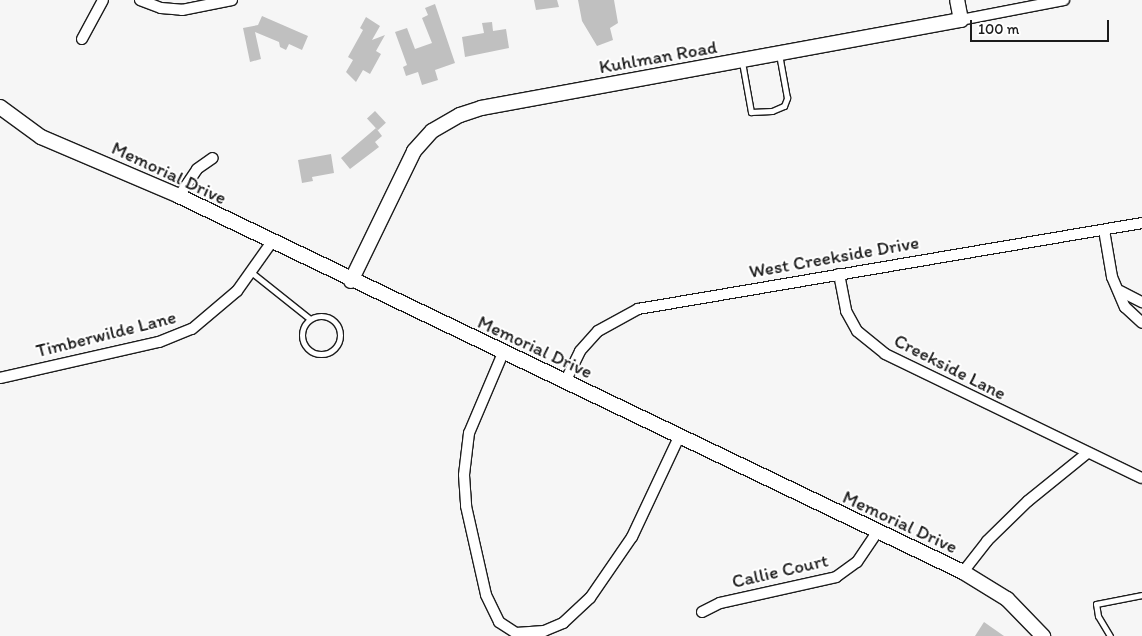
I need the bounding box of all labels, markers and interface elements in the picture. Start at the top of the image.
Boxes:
scale bar [972,10,1111,42]
text: 100 m [978,20,1019,38]
street label: Kuhlman Road [597,35,719,79]
street label: Memorial Drive [108,136,230,210]
street label: West Creekside Drive [747,231,921,283]
street label: Timberwilde Lane [33,306,179,362]
street label: Memorial Drive [474,310,596,384]
street label: Creekside Lane [890,329,1010,405]
street label: Memorial Drive [839,485,961,559]
street label: Callie Court [730,549,830,593]

